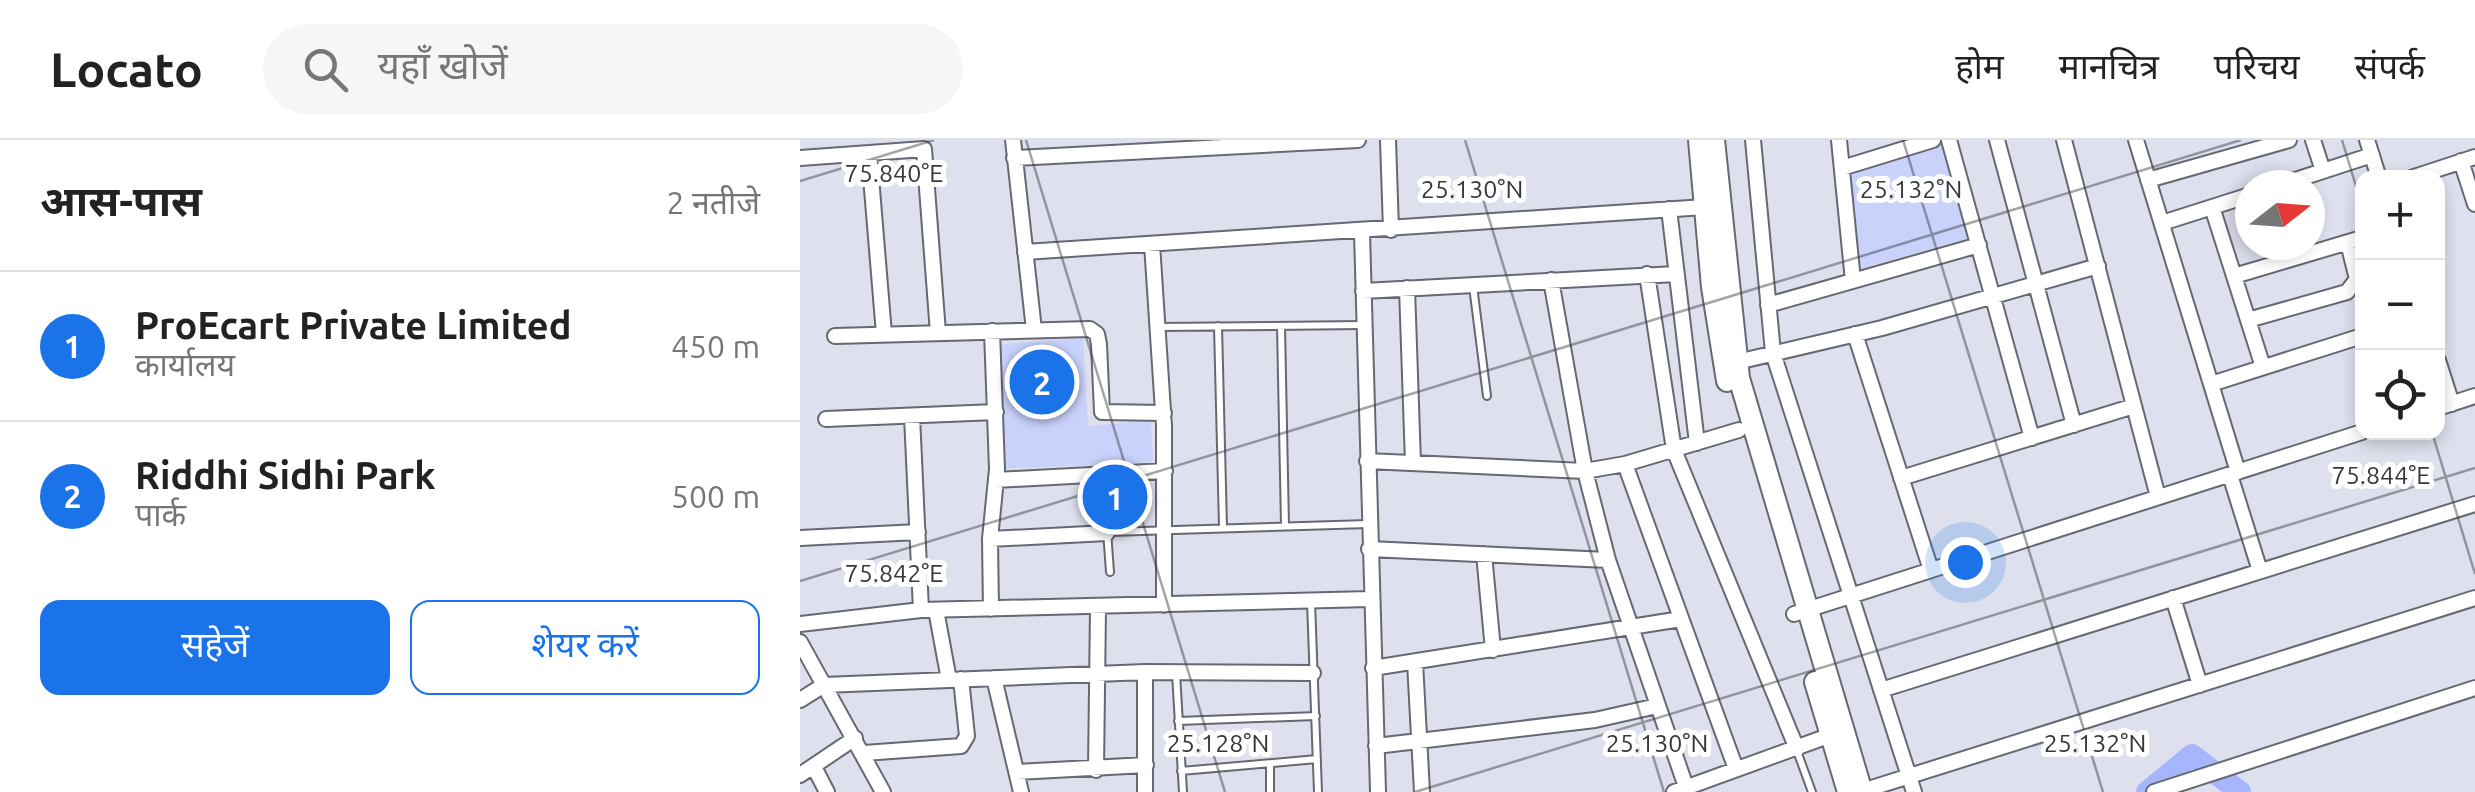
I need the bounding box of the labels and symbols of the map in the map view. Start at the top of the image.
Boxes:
text: 75.840°E [845,159,943,187]
north arrow [2235,170,2325,260]
text: 25.130°N [1421,175,1523,203]
text: 25.132°N [1860,175,1962,203]
pin: 2 [1010,344,1074,420]
pin: 1 [1082,460,1148,534]
text: 75.844°E [2332,461,2430,489]
your location [1940,537,1991,588]
text: 75.842°E [845,559,943,587]
text: 25.128°N [1167,729,1269,757]
text: 25.130°N [1606,729,1708,757]
text: 25.132°N [2044,729,2146,757]

